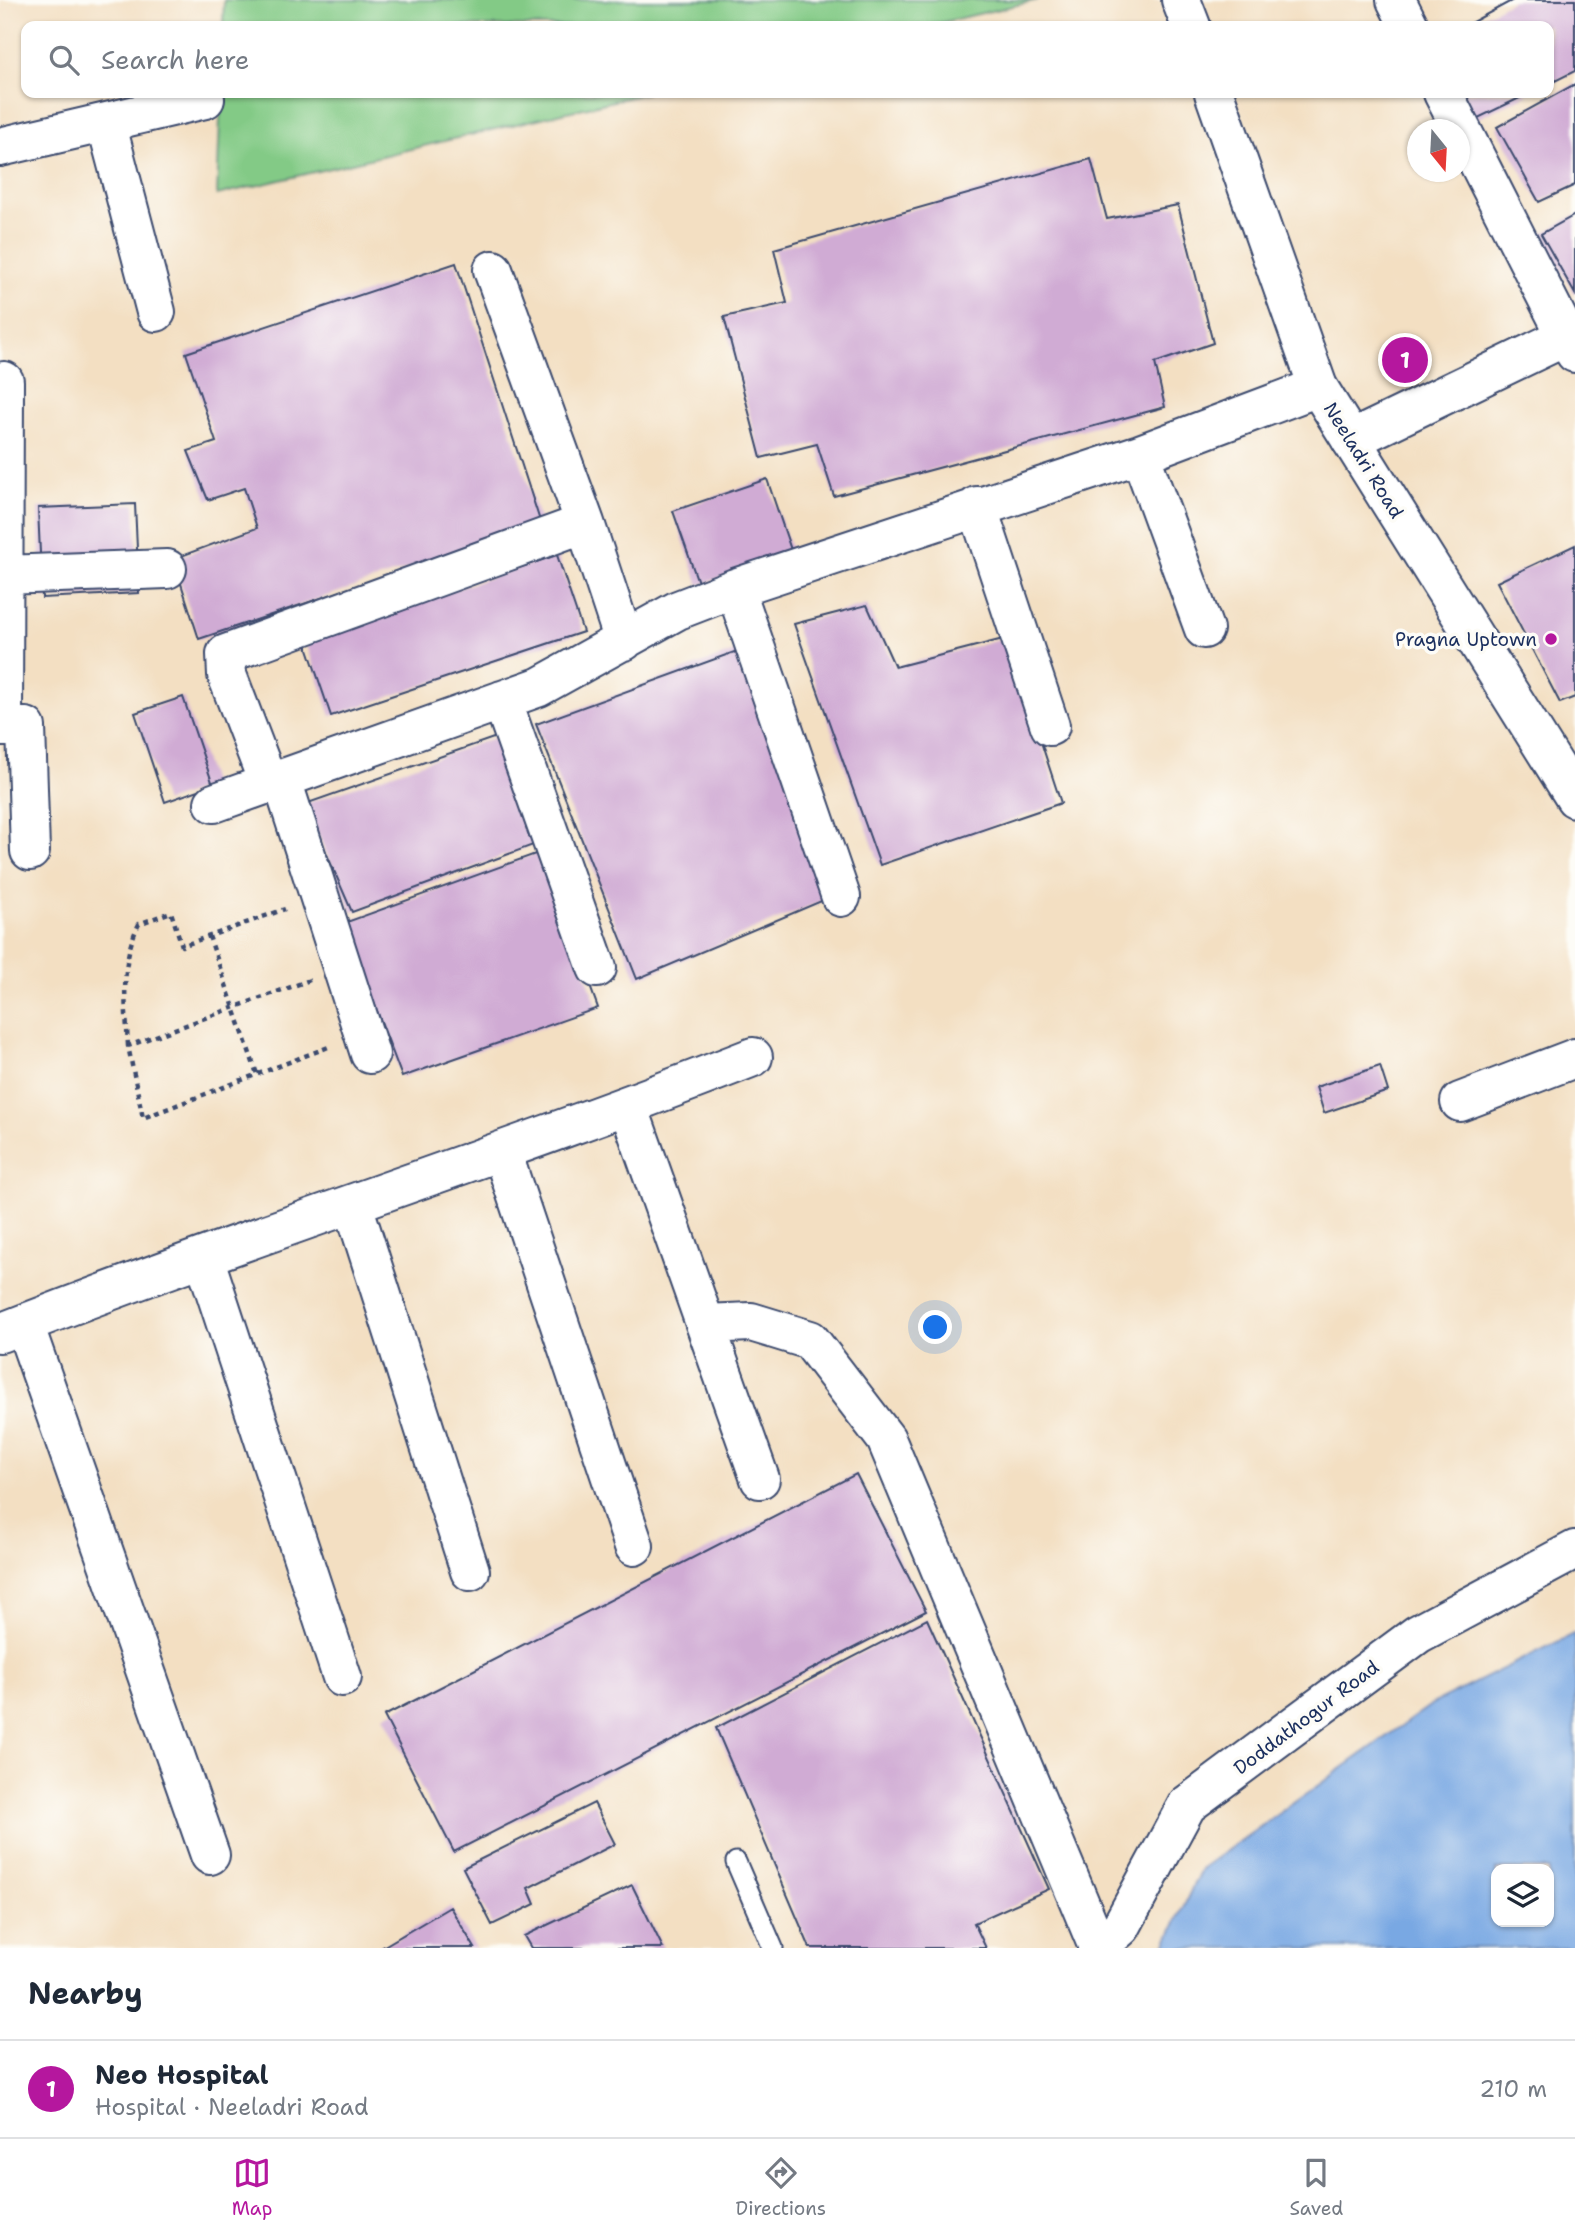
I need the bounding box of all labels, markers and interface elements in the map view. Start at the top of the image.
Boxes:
search box [21,21,1554,98]
icon: search [45,41,83,79]
text: Search here [101,42,250,77]
north arrow [1407,119,1470,182]
pin: 1 [1382,334,1428,386]
street label: Neeladri Road [1318,397,1409,523]
place label: Pragna Uptown [1395,627,1537,652]
marker: Pragna Uptown [1543,631,1559,647]
your location [918,1310,952,1344]
street label: Doddathogur Road [1228,1654,1384,1780]
map controls [1491,1864,1554,1927]
button: layers [1491,1864,1554,1927]
text: Nearby [28,1973,143,2014]
text: Neo Hospital [95,2057,269,2092]
text: 1 [46,2074,56,2104]
text: 210 m [1479,2074,1547,2104]
text: Hospital · Neeladri Road [95,2092,368,2122]
tab: Map [232,2154,272,2221]
tab: Directions [736,2154,826,2221]
tab: Saved [1289,2154,1343,2221]

